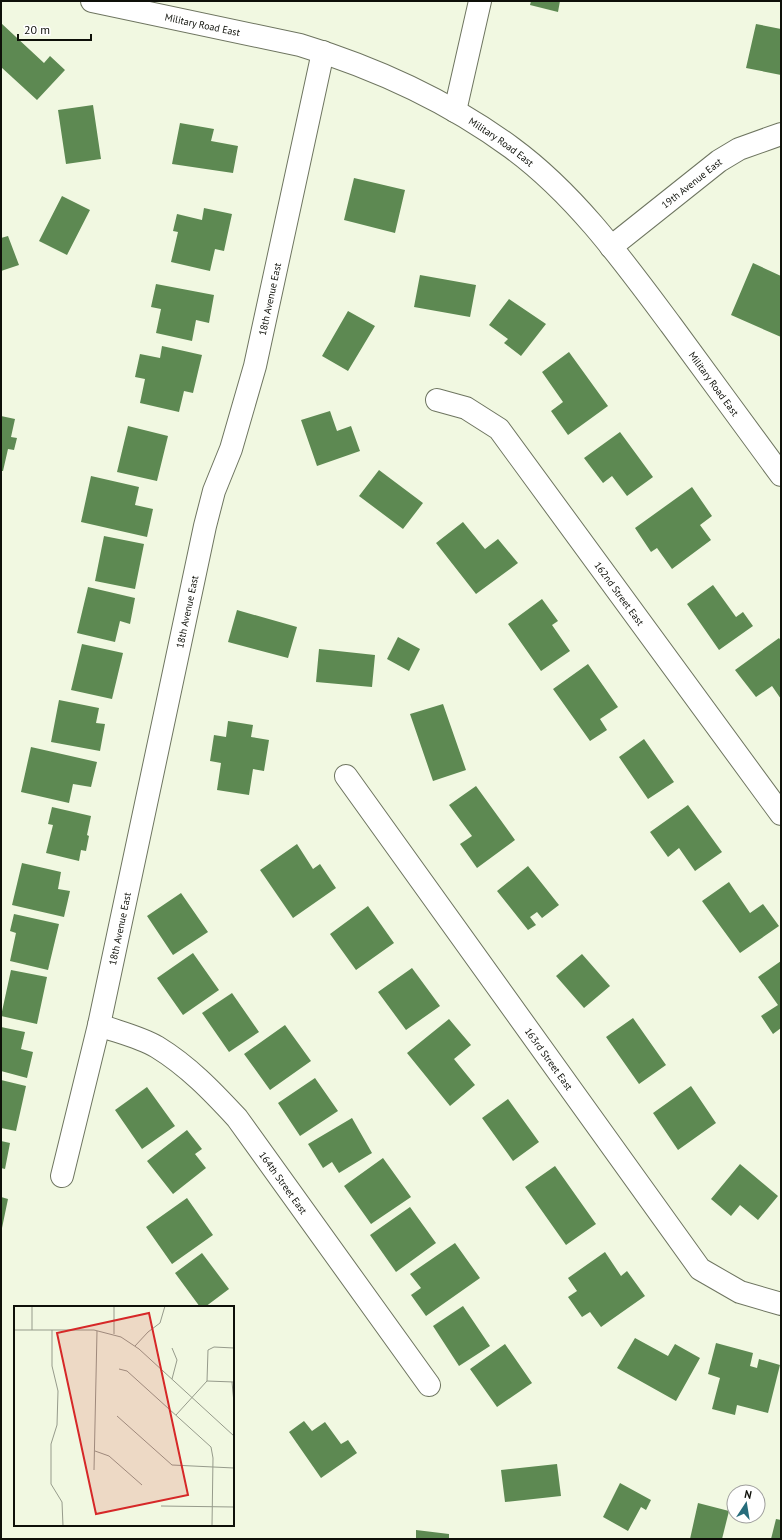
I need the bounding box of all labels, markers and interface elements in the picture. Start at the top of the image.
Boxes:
street label: Military Road East [164,11,242,39]
scale bar [18,16,91,42]
text: 20 m [24,22,50,37]
street label: Military Road East [466,115,537,170]
street label: 19th Avenue East [659,155,725,211]
street label: 18th Avenue East [256,261,284,337]
street label: Military Road East [686,349,742,419]
street label: 162nd Street East [591,559,647,629]
street label: 18th Avenue East [173,574,201,649]
street label: 18th Avenue East [106,891,134,966]
street label: 163rd Street East [522,1025,576,1093]
street label: 164th Street East [256,1149,310,1217]
inset map [14,1306,234,1526]
north arrow [726,1484,766,1524]
text: N [743,1487,753,1502]

